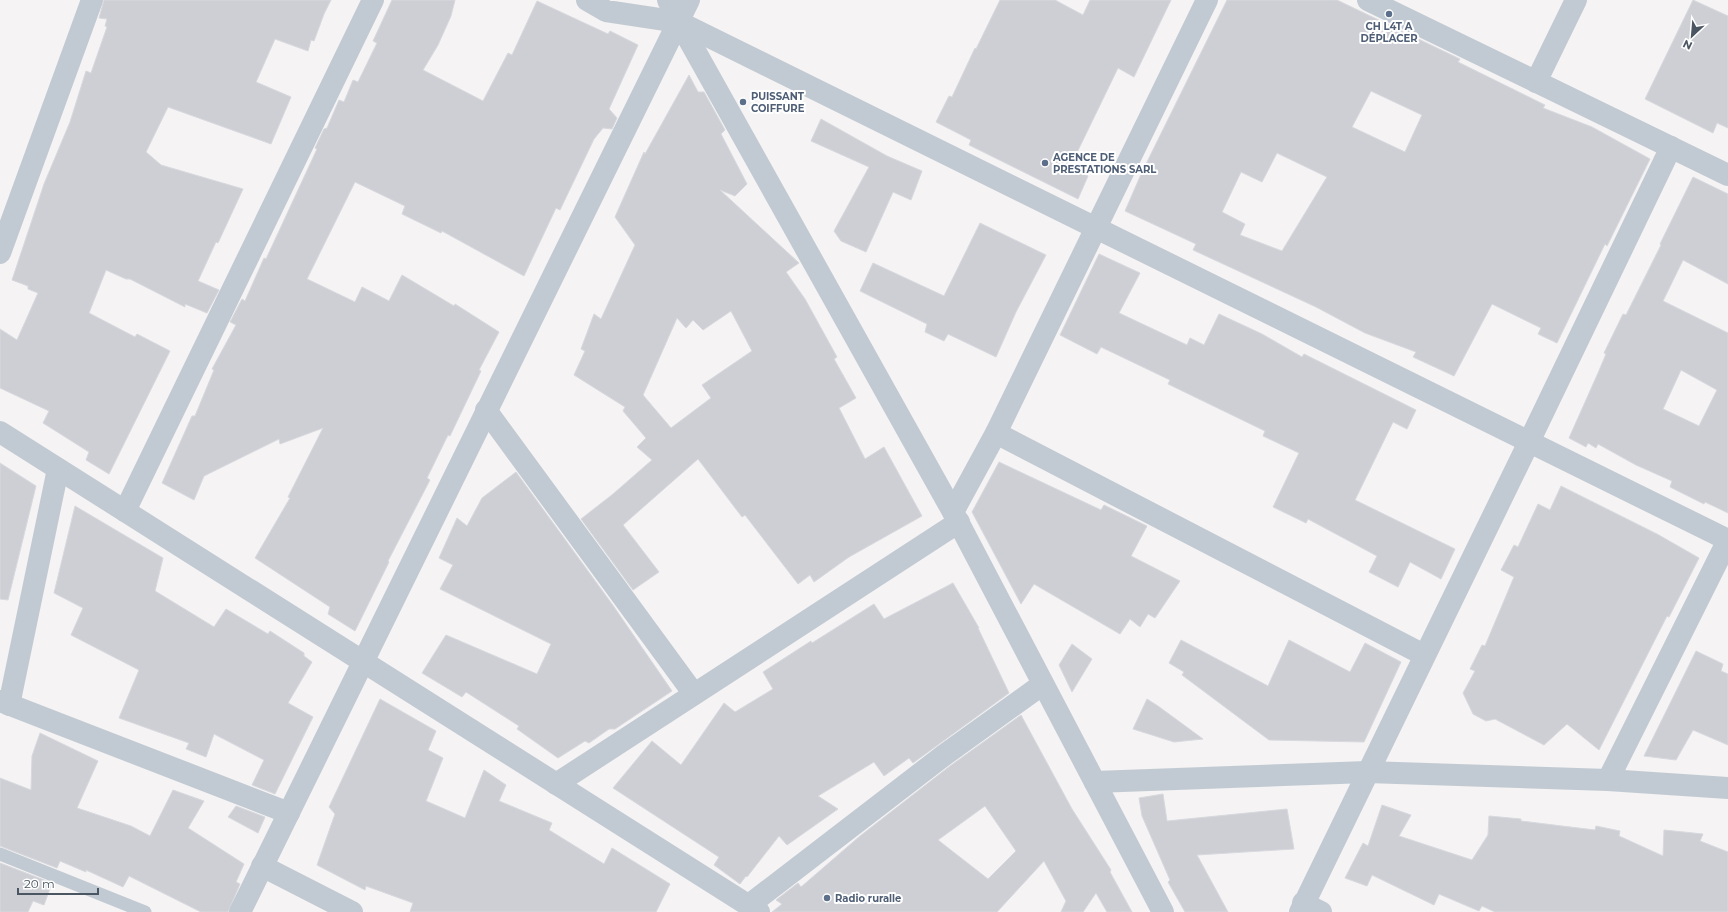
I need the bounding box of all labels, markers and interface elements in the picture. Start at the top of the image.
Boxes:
marker: CH L4T A DÉPLACER [1384,9,1394,19]
north arrow [1672,16,1712,56]
place label: CH L4T A DÉPLACER [1360,20,1418,45]
text: N [1681,37,1695,53]
place label: PUISSANT COIFFURE [751,90,805,115]
marker: PUISSANT COIFFURE [738,97,748,107]
place label: AGENCE DE PRESTATIONS SARL [1052,151,1156,176]
marker: AGENCE DE PRESTATIONS SARL [1040,158,1050,168]
scale bar [18,870,98,896]
text: 20 m [24,876,55,891]
place label: Radio ruralle [835,892,901,905]
marker: Radio ruralle [822,893,832,903]

